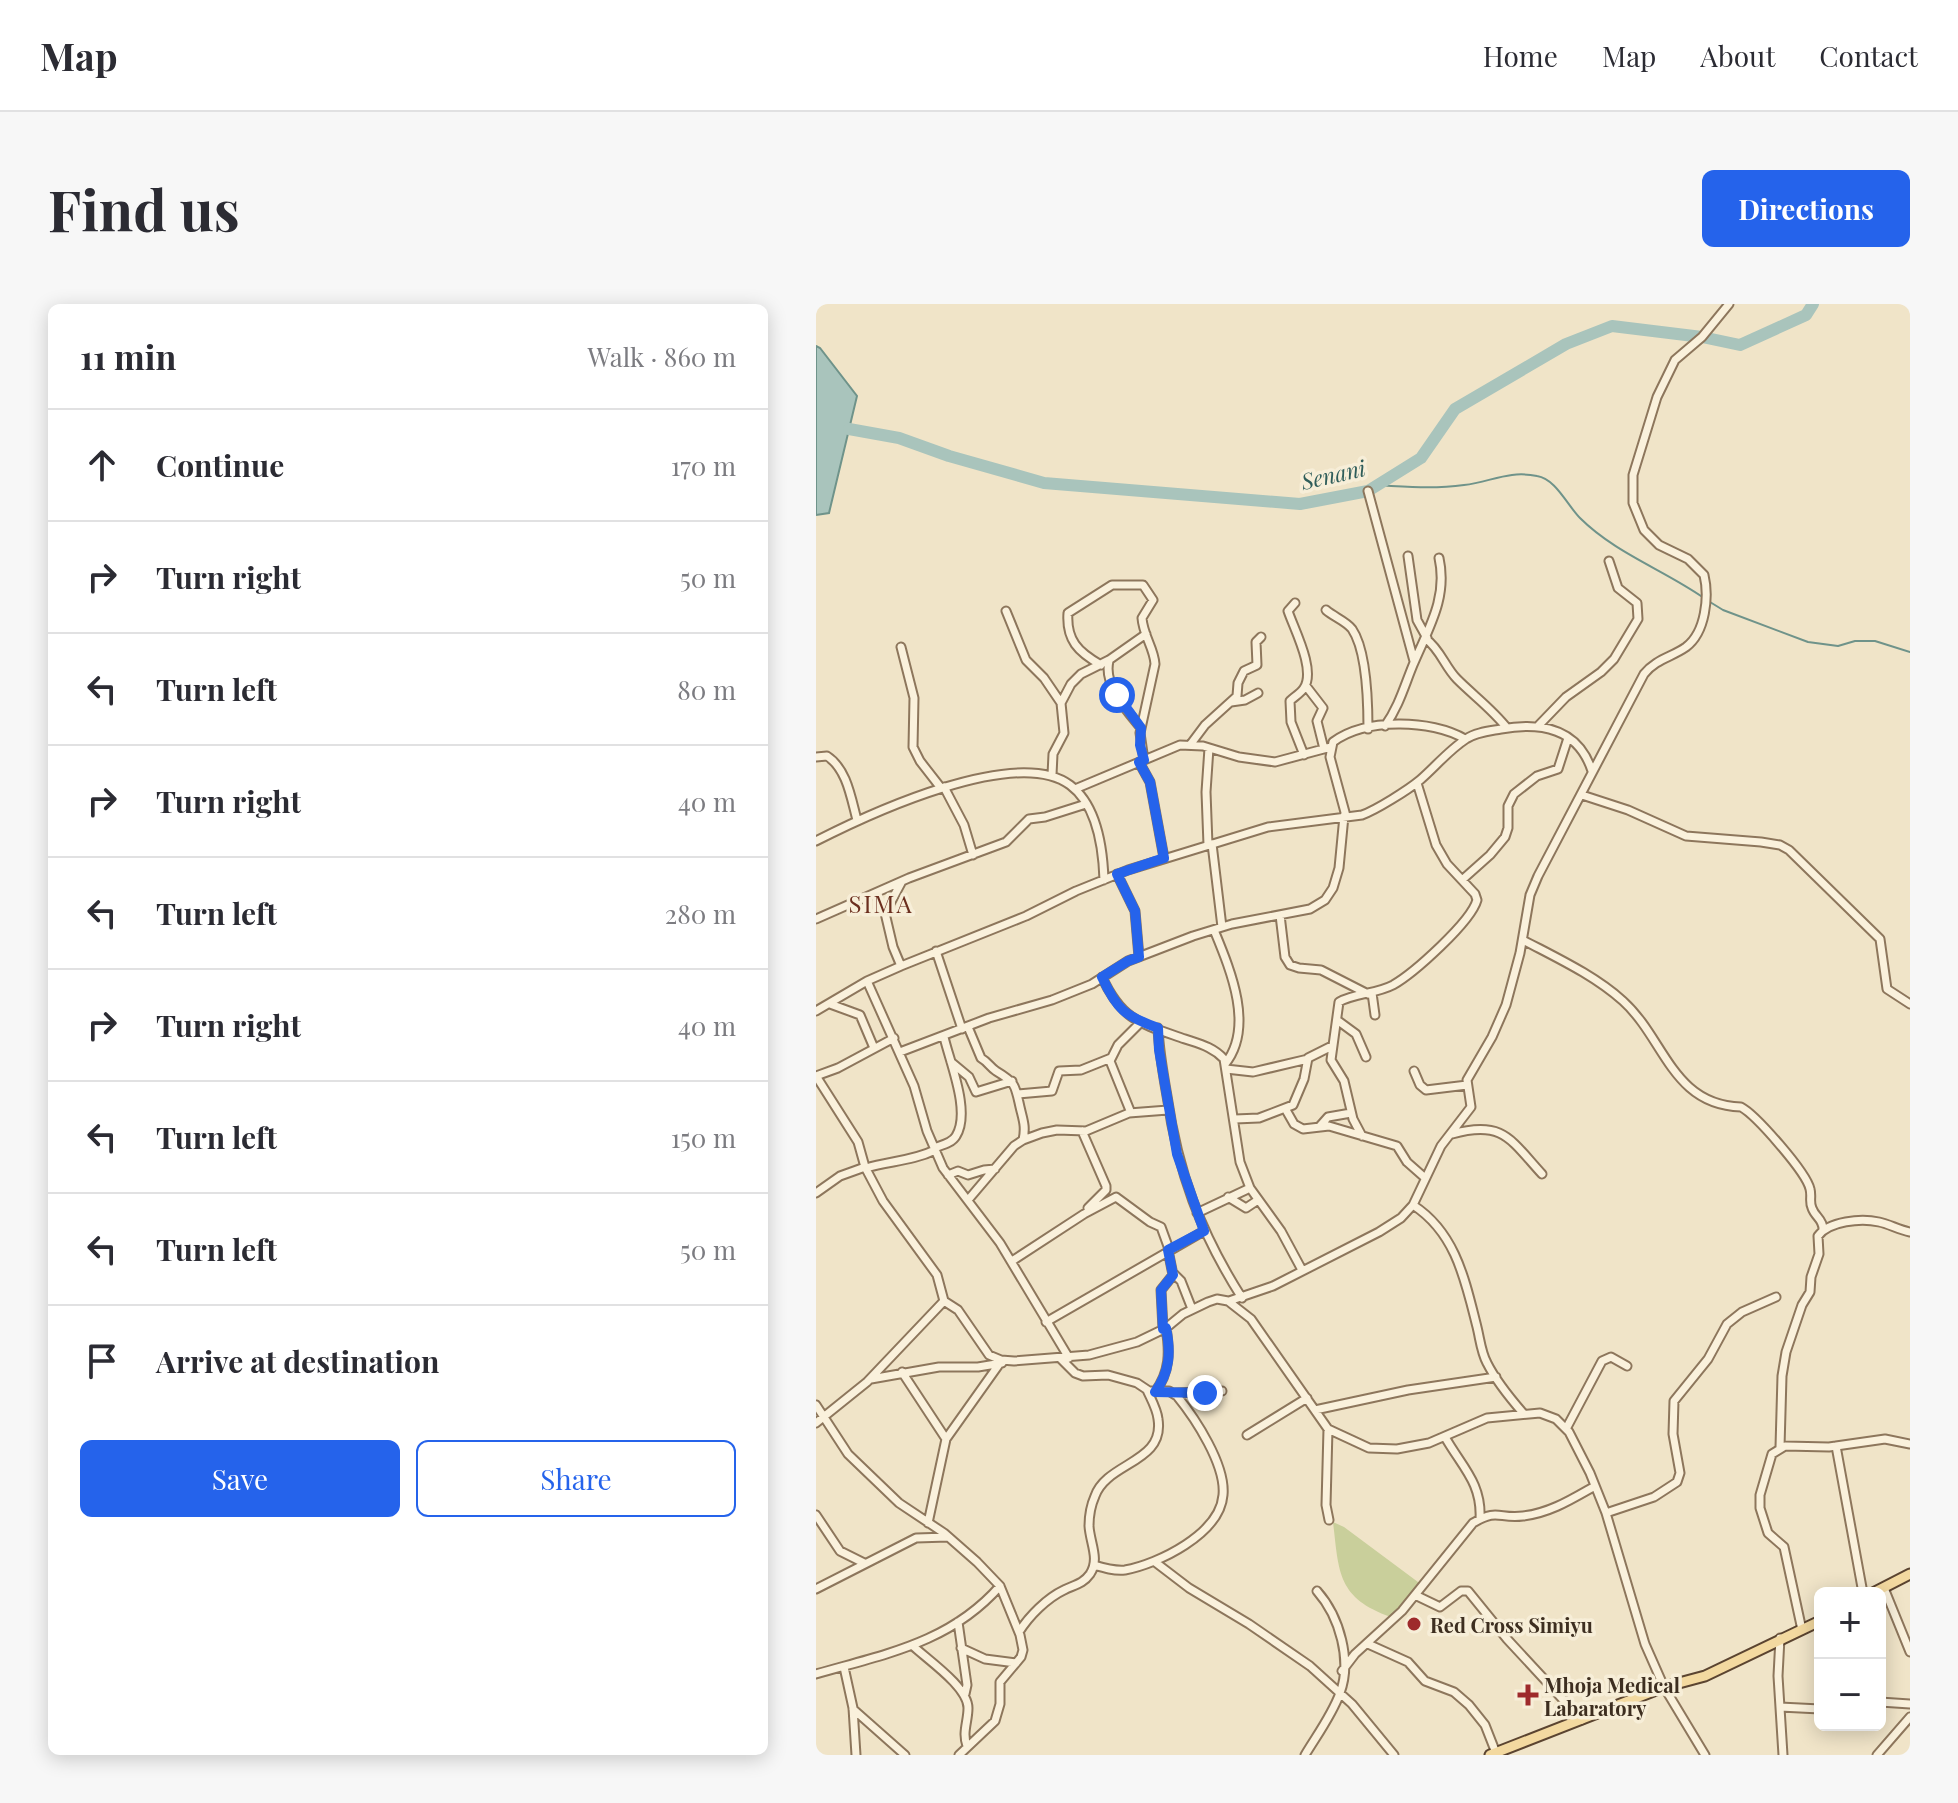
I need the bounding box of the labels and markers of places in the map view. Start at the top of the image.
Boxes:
place label: Red Cross Simiyu [1430,1611,1593,1638]
marker: Red Cross Simiyu [1405,1615,1423,1633]
place label: Mhoja Medical Labaratory [1544,1671,1680,1721]
marker: Mhoja Medical Labaratory [1519,1686,1537,1704]

